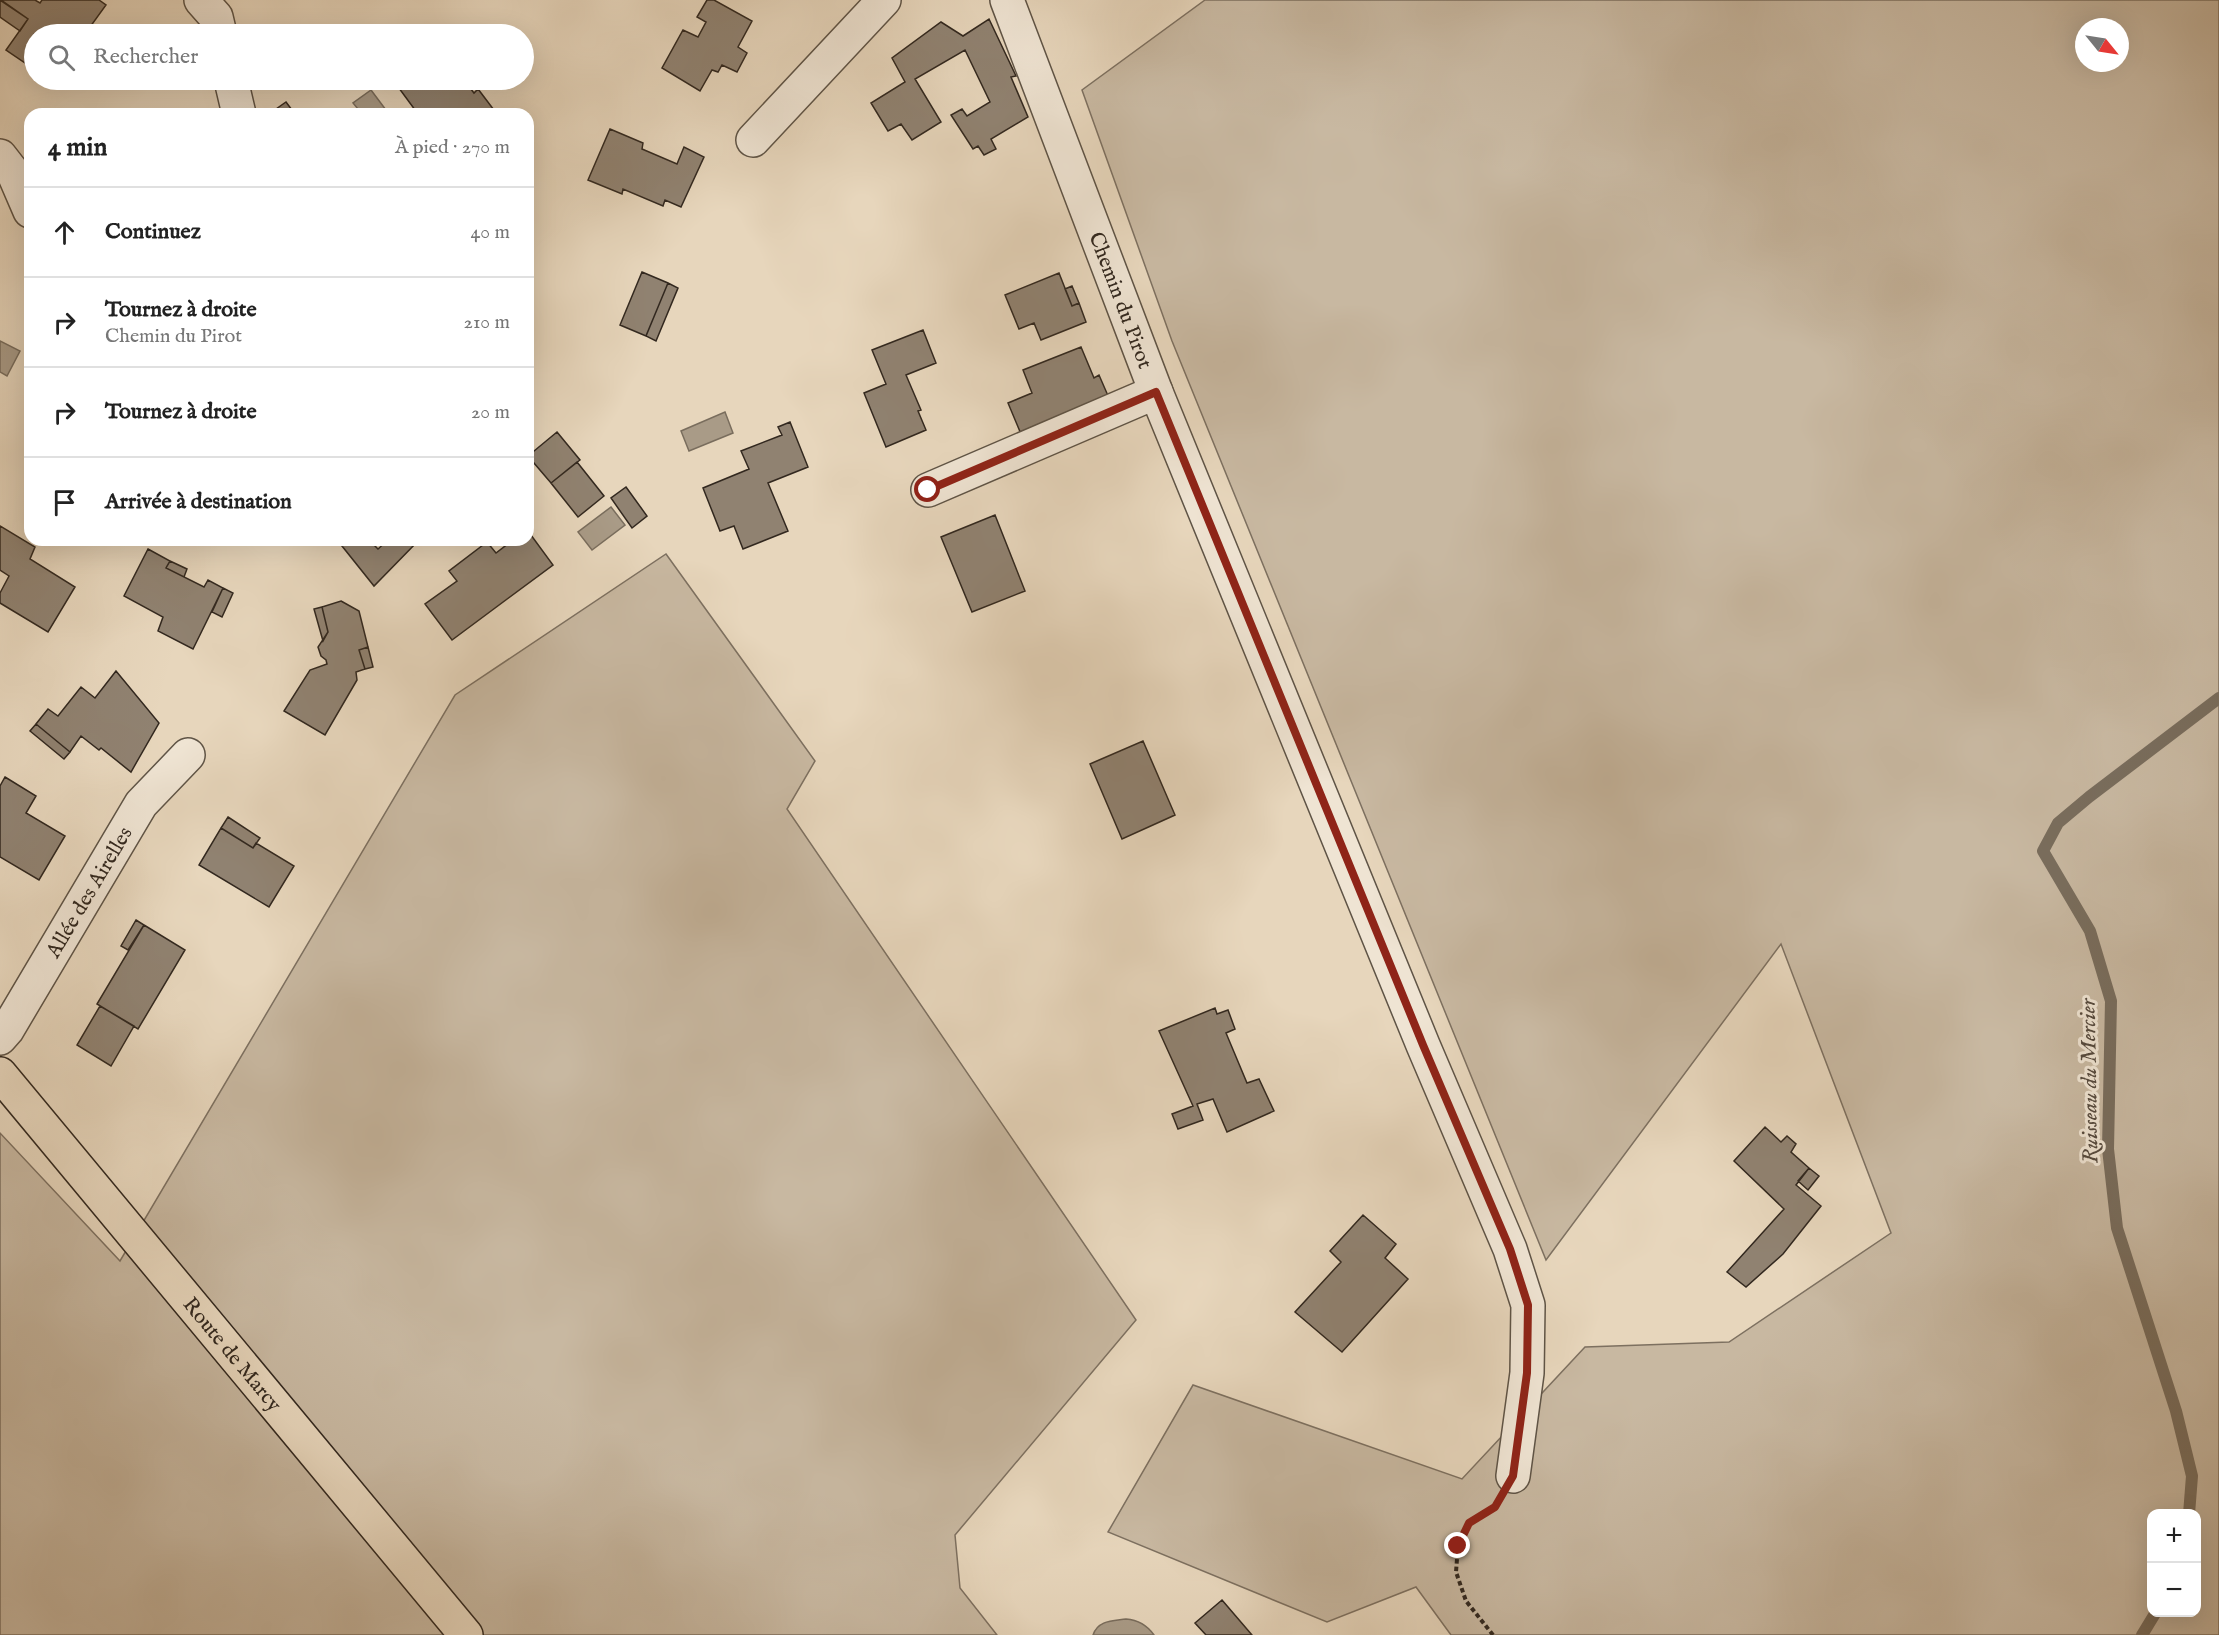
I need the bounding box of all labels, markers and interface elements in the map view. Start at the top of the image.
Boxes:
north arrow [2075,18,2129,72]
search box [24,24,534,90]
icon: search [45,41,78,74]
text: Rechercher [93,43,198,71]
text: 4 min [48,131,107,164]
text: À pied · 270 m [395,135,510,160]
icon: ahead [48,216,81,249]
text: Continuez [105,218,201,246]
text: 40 m [471,220,510,245]
street label: Chemin du Pirot [1081,228,1158,373]
text: Tournez à droite [105,296,256,324]
icon: right [48,306,81,339]
text: 210 m [464,310,510,335]
text: Chemin du Pirot [105,324,242,349]
icon: right [48,396,81,429]
text: Tournez à droite [105,398,256,426]
text: 20 m [471,400,510,425]
route start [914,476,940,502]
icon: arrive [48,486,81,519]
text: Arrivée à destination [105,488,292,516]
street label: Allée des Airelles [40,822,139,964]
water label: Ruisseau du Mercier [2075,997,2105,1164]
street label: Route de Marcy [176,1292,287,1418]
map controls [2147,1509,2201,1617]
button: + [2147,1509,2201,1563]
route end [1444,1532,1470,1558]
button: − [2147,1563,2201,1617]

